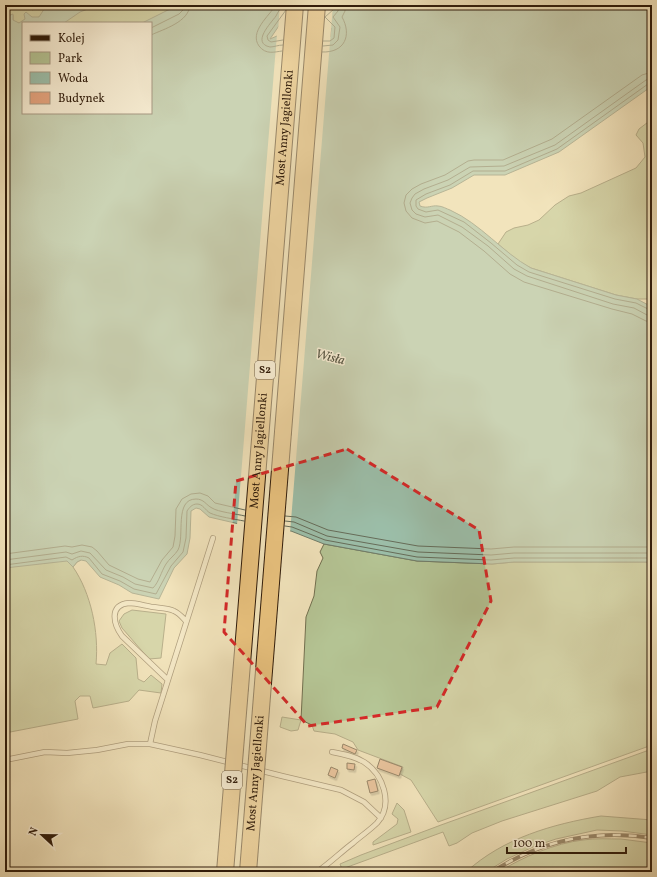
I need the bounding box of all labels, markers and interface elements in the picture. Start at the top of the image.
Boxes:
legend [22,22,152,114]
text: Kolej [58,31,85,47]
text: Park [58,51,83,67]
street label: Most Anny Jagiellonki [272,69,298,186]
text: Woda [58,71,88,87]
text: Budynek [58,91,105,107]
water label: Wisła [313,346,347,370]
road number: S2 [255,361,275,379]
street label: Most Anny Jagiellonki [246,392,272,509]
street label: Most Anny Jagiellonki [243,714,268,832]
road number: S2 [222,771,242,789]
north arrow [22,815,62,855]
text: N [26,825,43,838]
scale bar [507,829,626,855]
text: 100 m [513,836,546,852]

